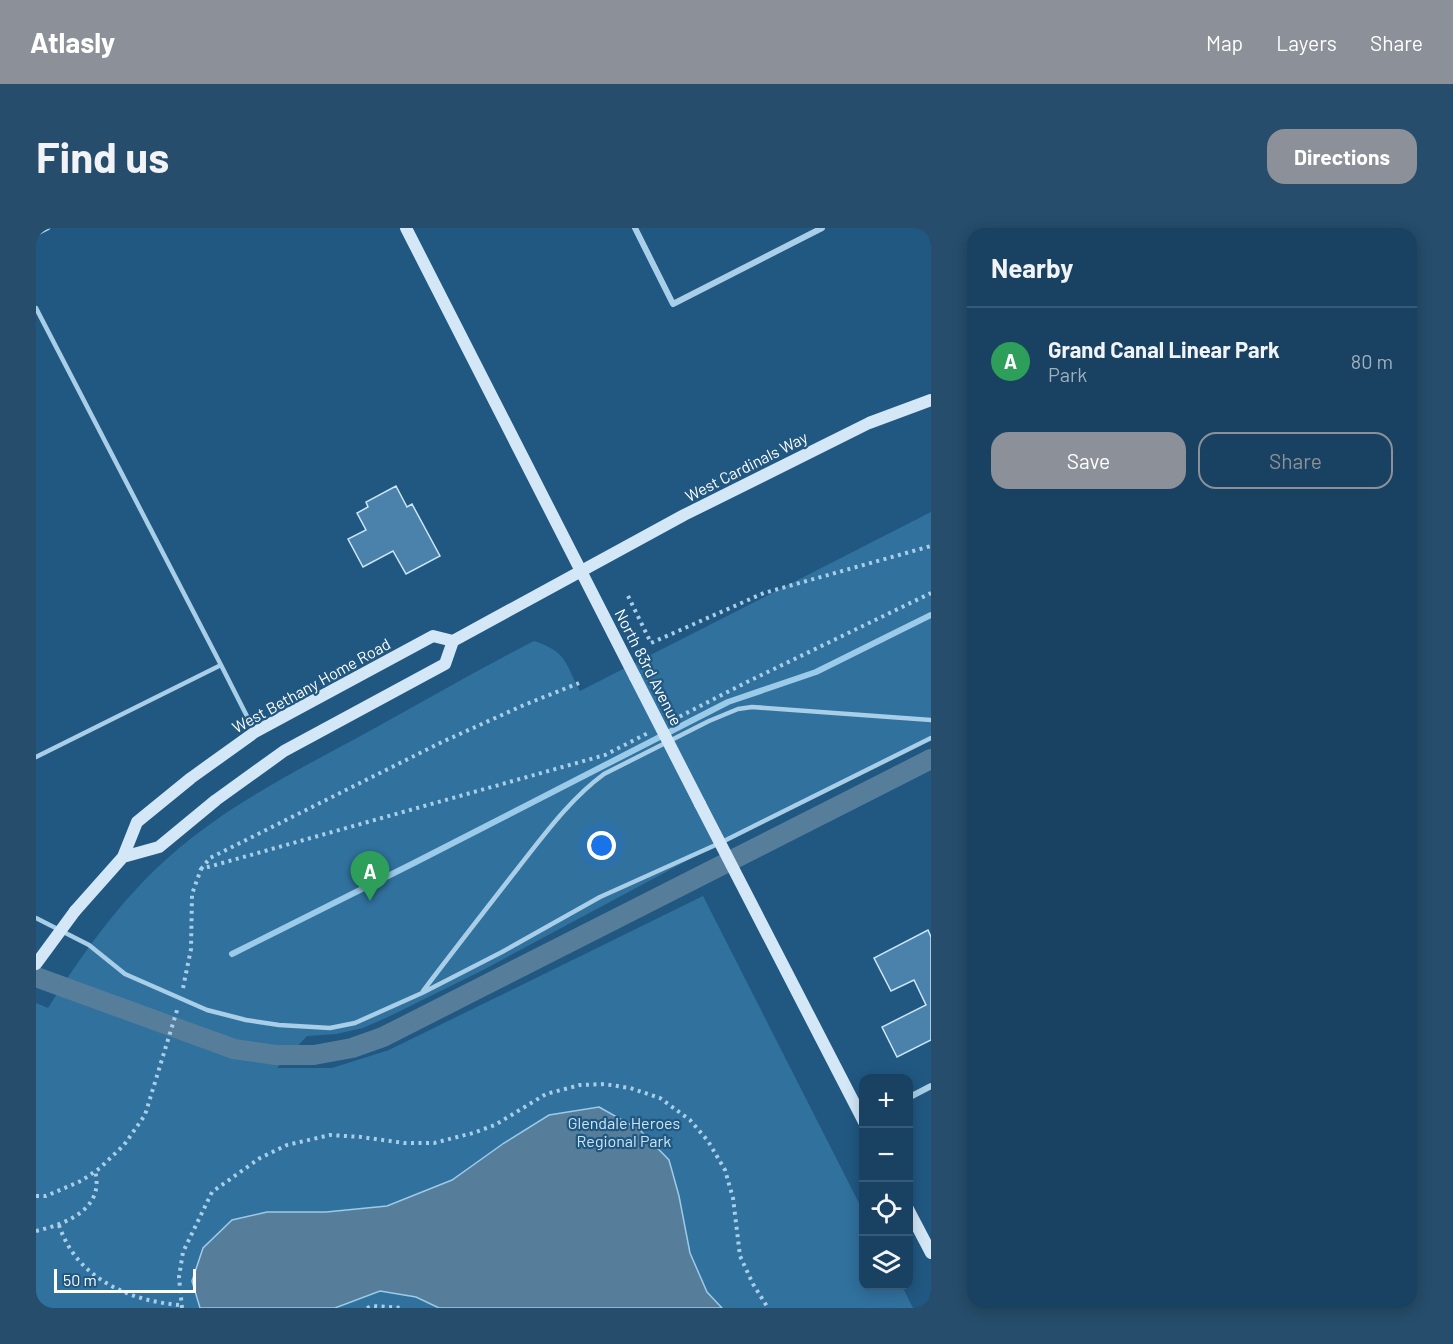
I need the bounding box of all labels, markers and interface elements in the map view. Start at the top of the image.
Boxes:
text: Atlasly [30,25,115,59]
text: Map [1206,30,1243,55]
text: Layers [1276,30,1337,55]
text: Share [1370,30,1423,55]
button: Directions [1267,129,1417,184]
text: Find us [36,131,169,181]
text: Nearby [991,252,1073,283]
text: Grand Canal Linear Park [1048,336,1280,362]
text: A [1004,349,1017,373]
text: 80 m [1351,349,1393,373]
text: Park [1048,362,1087,386]
street label: West Cardinals Way [682,427,811,505]
button: Save [991,432,1186,489]
button: Share [1198,432,1393,489]
street label: North 83rd Avenue [611,606,687,728]
street label: West Bethany Home Road [229,634,393,736]
your location [587,831,616,860]
pin: A [350,852,390,901]
map controls [859,1074,913,1290]
button: + [859,1074,913,1128]
park label: Glendale Heroes Regional Park [568,1113,680,1150]
button: − [859,1128,913,1182]
button: locate [859,1182,913,1236]
button: layers [859,1236,913,1290]
scale bar [54,1266,196,1294]
text: 50 m [63,1270,97,1289]

